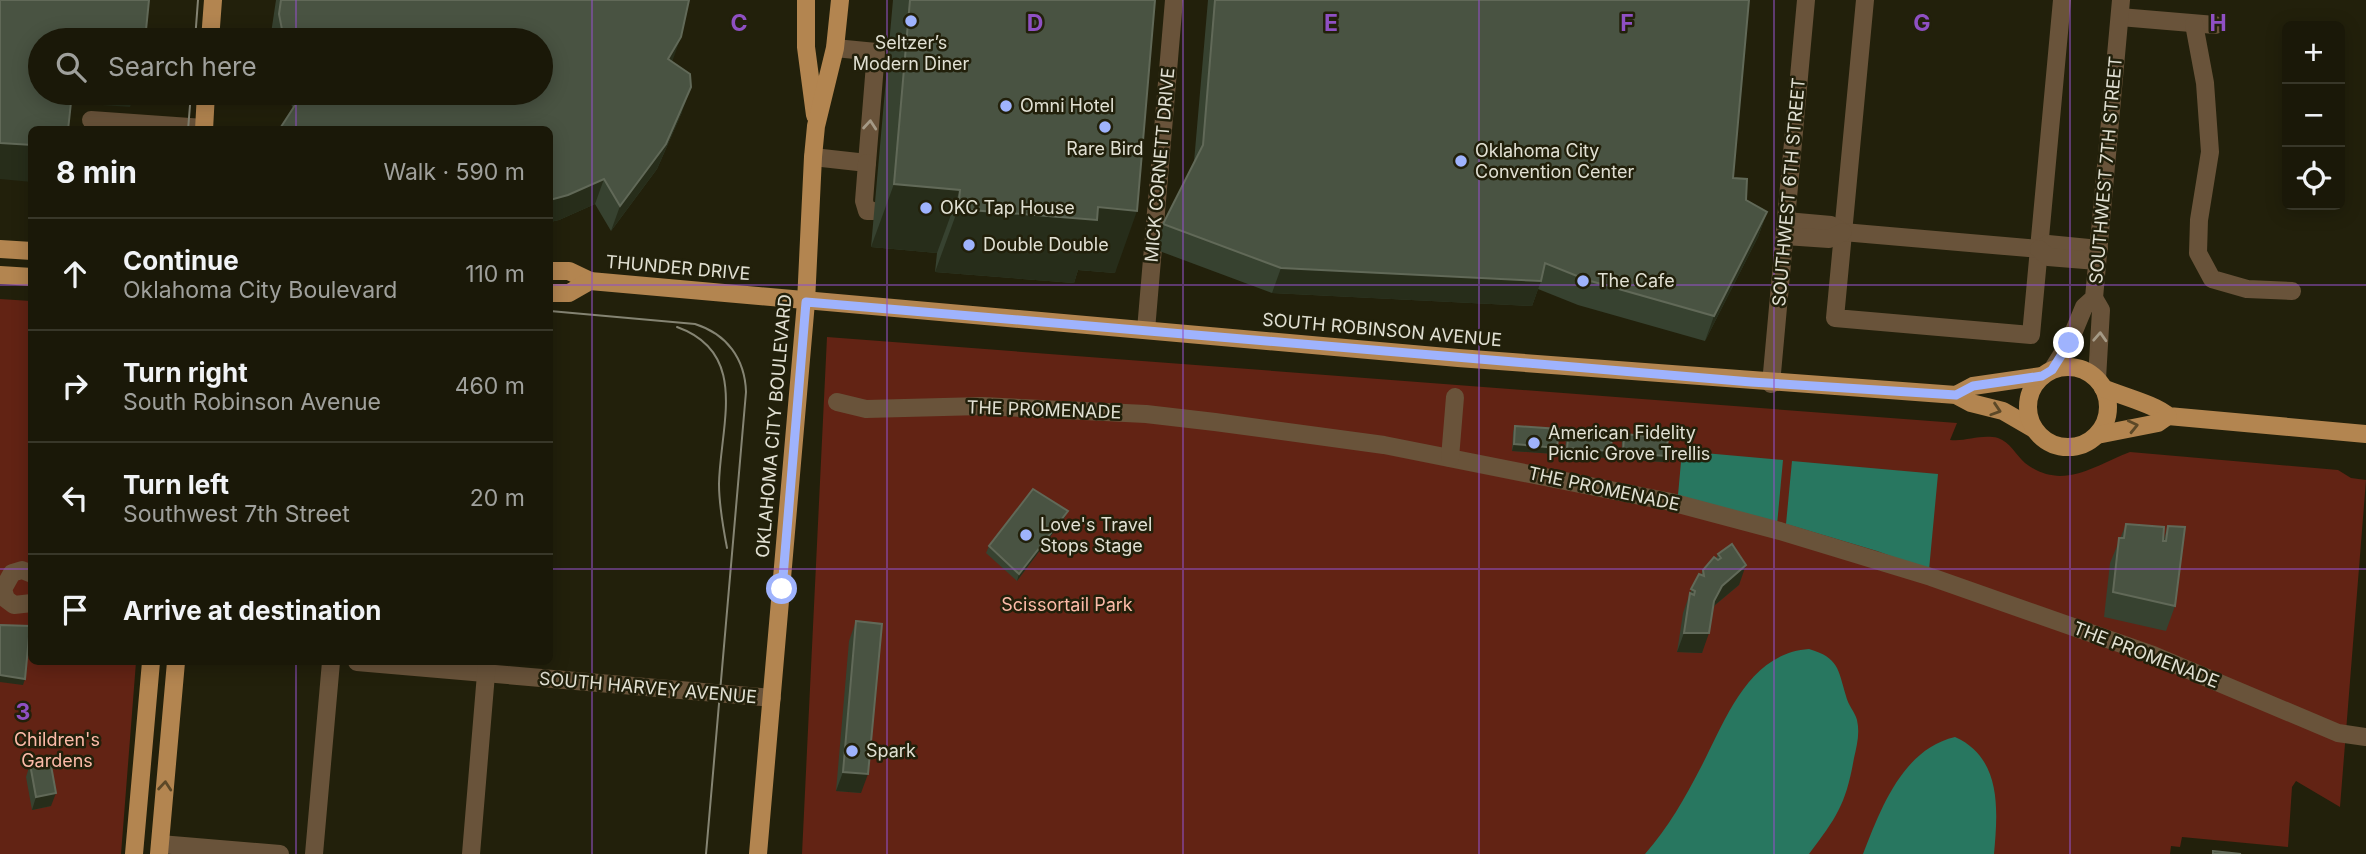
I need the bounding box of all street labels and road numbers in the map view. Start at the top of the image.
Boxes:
street label: SOUTHWEST 7TH STREET [2085,55,2126,285]
street label: MICK CORNETT DRIVE [1141,67,1178,263]
street label: SOUTHWEST 6TH STREET [1768,77,1809,307]
street label: THUNDER DRIVE [605,251,751,284]
street label: OKLAHOMA CITY BOULEVARD [752,293,795,559]
street label: SOUTH ROBINSON AVENUE [1261,309,1503,350]
street label: THE PROMENADE [966,396,1122,423]
street label: THE PROMENADE [1526,462,1682,515]
street label: THE PROMENADE [2070,617,2222,692]
street label: SOUTH HARVEY AVENUE [538,668,758,707]

